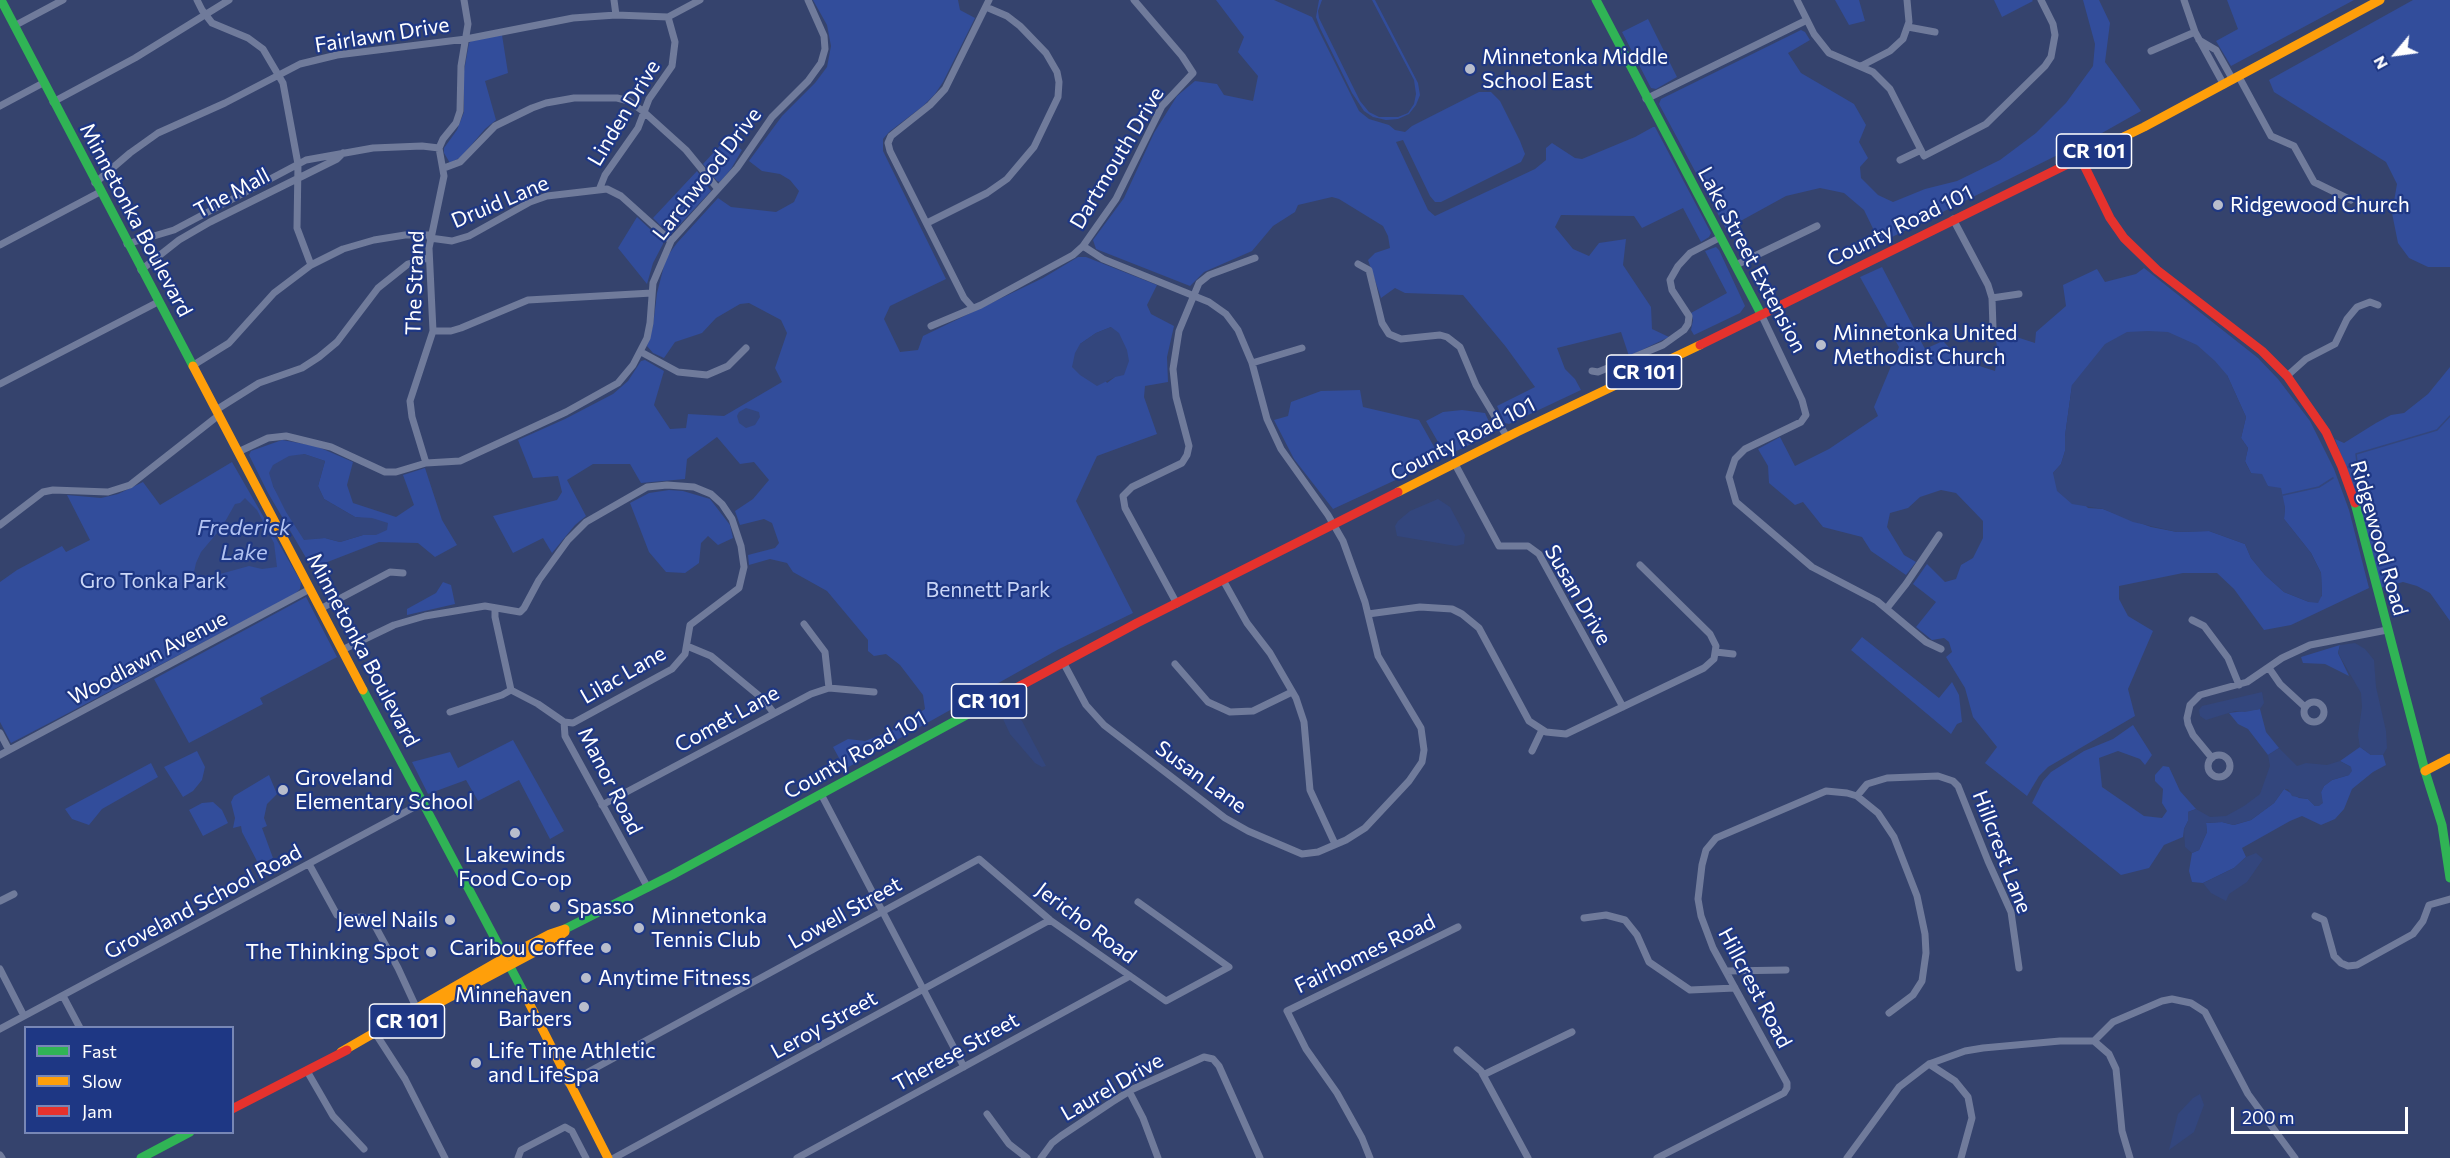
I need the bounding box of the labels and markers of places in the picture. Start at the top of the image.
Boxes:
place label: Minnetonka Middle School East [1482,44,1668,94]
marker: Minnetonka Middle School East [1463,62,1477,76]
place label: Ridgewood Church [2230,192,2410,218]
marker: Ridgewood Church [2211,198,2225,212]
place label: Minnetonka United Methodist Church [1833,320,2017,370]
marker: Minnetonka United Methodist Church [1814,338,1828,352]
place label: Groveland Elementary School [295,765,473,815]
marker: Groveland Elementary School [276,783,290,797]
marker: Lakewinds Food Co-op [508,826,522,840]
place label: Lakewinds Food Co-op [458,842,572,892]
place label: Spasso [567,894,634,920]
marker: Spasso [548,900,562,914]
place label: Minnetonka Tennis Club [651,903,767,953]
place label: Jewel Nails [337,907,438,933]
marker: Jewel Nails [443,913,457,927]
marker: Minnetonka Tennis Club [632,921,646,935]
place label: Caribou Coffee [450,935,594,961]
place label: The Thinking Spot [246,939,419,965]
marker: Caribou Coffee [599,941,613,955]
marker: The Thinking Spot [424,945,438,959]
place label: Anytime Fitness [598,965,751,991]
marker: Anytime Fitness [579,971,593,985]
place label: Minnehaven Barbers [455,982,572,1032]
marker: Minnehaven Barbers [577,1000,591,1014]
place label: Life Time Athletic and LifeSpa [488,1038,656,1088]
marker: Life Time Athletic and LifeSpa [469,1056,483,1070]

